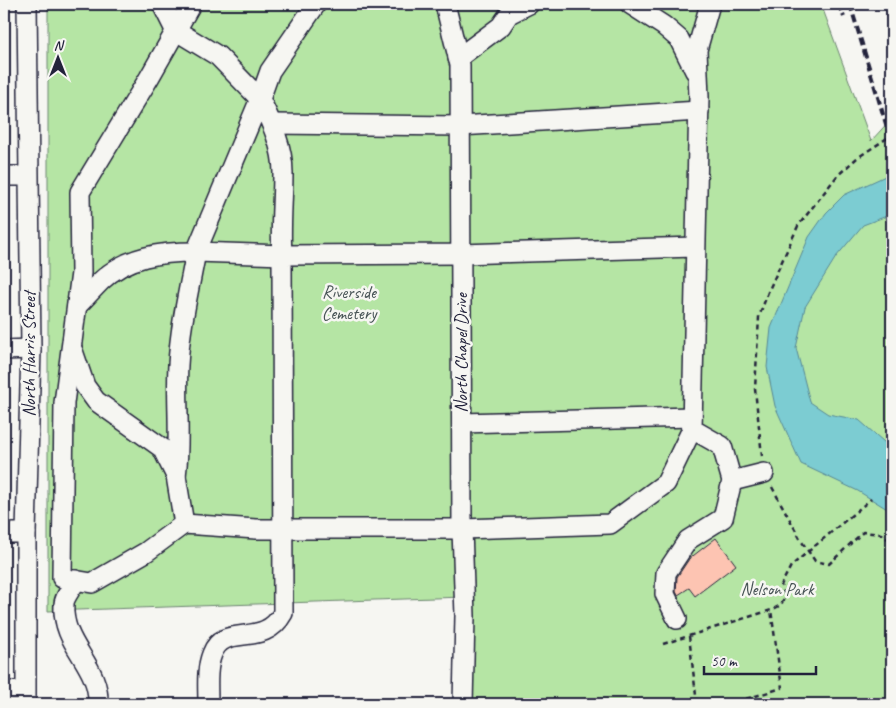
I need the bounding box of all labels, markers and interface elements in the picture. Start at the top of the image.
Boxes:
north arrow [32,32,82,82]
text: N [54,37,65,54]
park label: Riverside Cemetery [322,281,378,324]
street label: North Harris Street [18,288,40,417]
street label: North Chapel Drive [450,292,472,413]
park label: Nelson Park [740,578,815,600]
scale bar [704,643,816,675]
text: 50 m [711,652,738,671]

